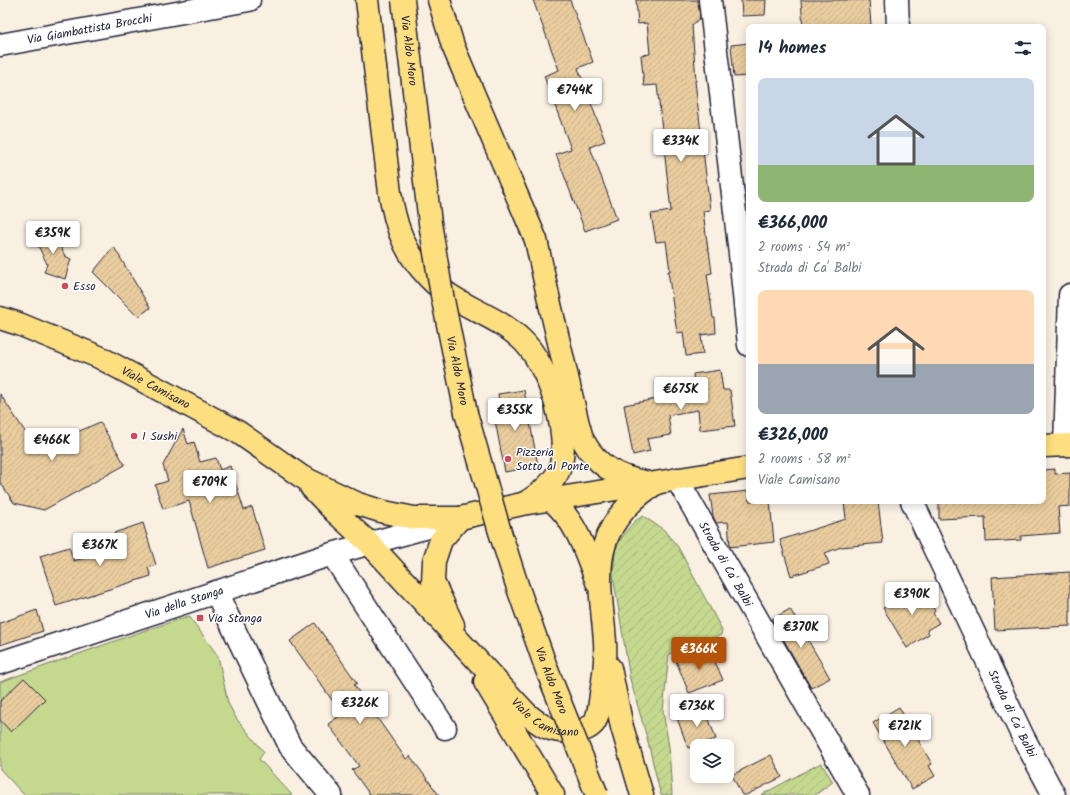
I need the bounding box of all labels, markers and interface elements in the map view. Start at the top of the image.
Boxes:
street label: Via Giambattista Brocchi [26,9,155,50]
street label: Via Aldo Moro [395,15,422,87]
text: 14 homes [758,35,826,62]
icon: filters [1012,37,1034,59]
pin: €744K [547,78,603,112]
text: €744K [557,80,593,101]
icon: home [860,104,932,176]
pin: €334K [653,129,709,163]
text: €334K [662,131,700,152]
text: €366,000 [758,210,827,237]
pin: €359K [25,221,81,255]
text: €359K [35,223,71,244]
text: 2 rooms · 54 m² [758,237,850,258]
text: Strada di Ca' Balbi [758,258,861,279]
place label: Esso [73,277,96,296]
marker: Esso [60,281,70,291]
icon: home [860,316,932,388]
street label: Via Aldo Moro [441,334,473,407]
street label: Viale Camisano [118,362,193,414]
pin: €675K [653,377,709,411]
text: €675K [663,379,699,400]
pin: €355K [487,398,543,432]
text: €355K [497,400,533,421]
text: €326,000 [758,422,828,449]
place label: I Sushi [142,427,178,446]
pin: €466K [24,428,80,462]
text: €466K [33,430,71,451]
marker: I Sushi [129,431,139,441]
place label: Pizzeria Sotto al Ponte [516,443,590,476]
text: 2 rooms · 58 m² [758,449,851,470]
marker: Pizzeria Sotto al Ponte [503,454,513,464]
pin: €709K [182,470,238,504]
text: Viale Camisano [758,470,840,491]
text: €709K [192,472,228,493]
street label: Strada di Ca' Balbi [693,518,758,611]
pin: €367K [72,533,128,567]
text: €367K [82,535,118,556]
street label: Via della Stanga [143,581,227,625]
pin: €390K [884,582,940,616]
text: €390K [894,584,930,605]
place label: Via Stanga [208,609,262,628]
marker: Via Stanga [195,613,205,623]
pin: €370K [773,615,829,649]
text: €370K [783,617,819,638]
pin: €366K [671,637,727,671]
text: €366K [680,639,718,660]
street label: Via Aldo Moro [530,645,573,717]
street label: Strada di Ca' Balbi [983,667,1042,762]
pin: €326K [332,691,388,725]
text: €326K [341,693,379,714]
street label: Viale Camisano [506,694,580,742]
pin: €736K [669,694,725,728]
text: €736K [679,696,715,717]
pin: €721K [877,714,933,748]
text: €721K [888,716,922,737]
map controls [690,739,734,783]
button: layers [690,739,734,783]

